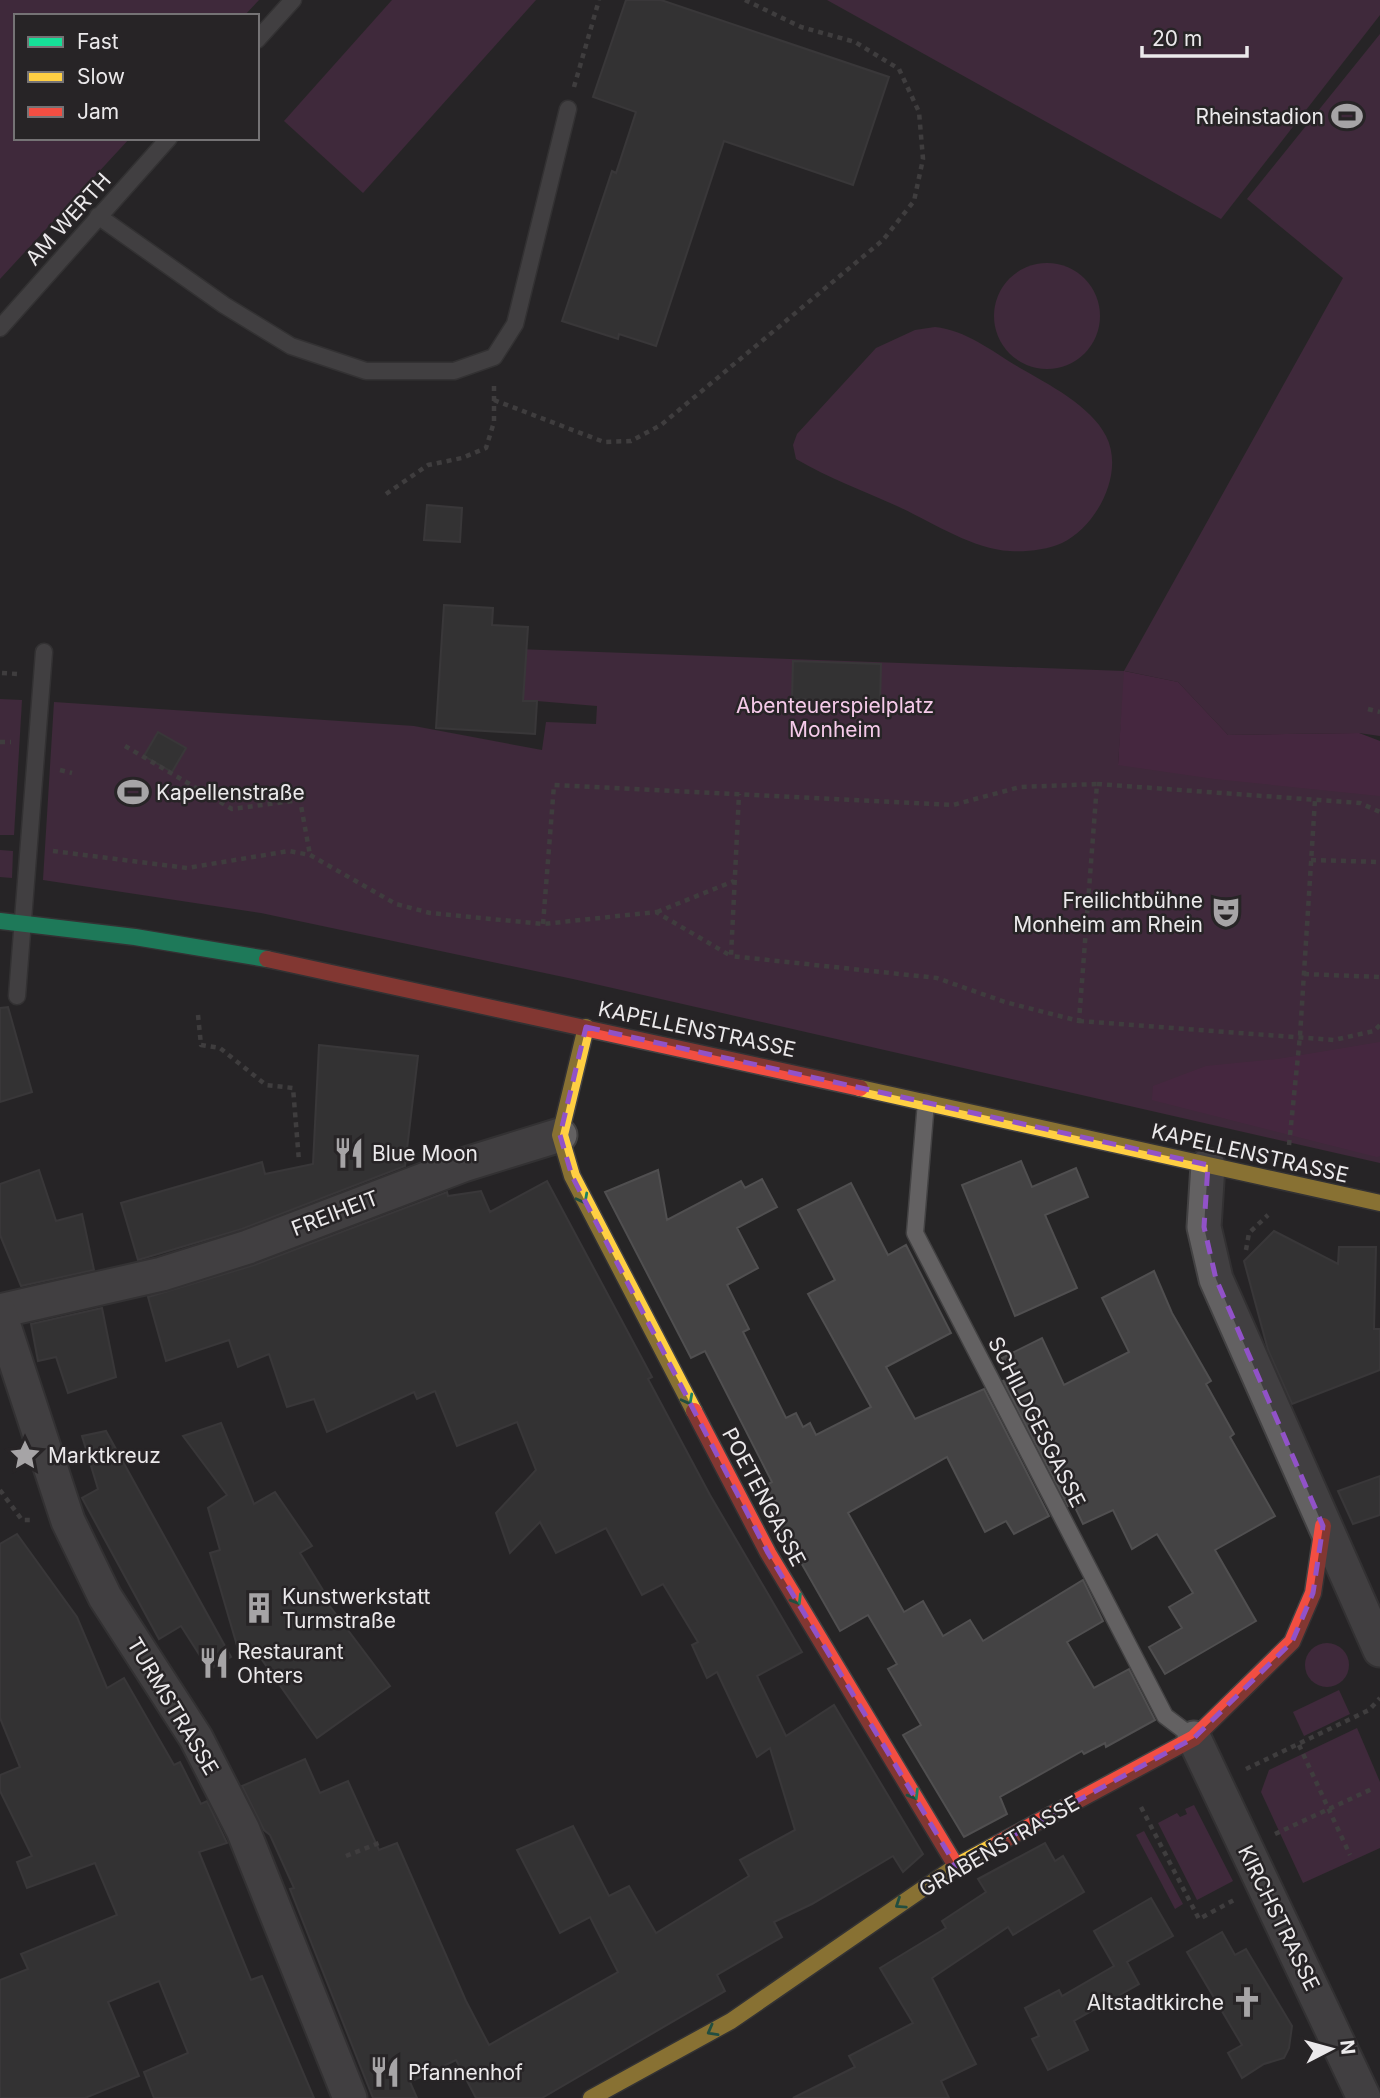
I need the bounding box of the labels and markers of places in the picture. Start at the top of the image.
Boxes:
sports icon: Rheinstadion [1330,99,1364,133]
place label: Rheinstadion [1196,104,1324,129]
sports icon: Kapellenstraße [116,775,150,809]
place label: Kapellenstraße [156,780,305,805]
place label: Freilichtbühne Monheim am Rhein [1013,888,1203,937]
theatre icon: Freilichtbühne Monheim am Rhein [1209,895,1243,929]
restaurant icon: Blue Moon [332,1136,366,1170]
place label: Blue Moon [372,1141,478,1166]
place icon: Marktkreuz [8,1438,42,1472]
place label: Marktkreuz [48,1443,161,1468]
place label: Kunstwerkstatt Turmstraße [282,1584,431,1633]
building icon: Kunstwerkstatt Turmstraße [242,1591,276,1625]
place label: Restaurant Ohters [237,1639,344,1688]
restaurant icon: Restaurant Ohters [197,1646,231,1680]
church icon: Altstadtkirche [1230,1985,1264,2019]
place label: Altstadtkirche [1087,1990,1224,2015]
restaurant icon: Pfannenhof [368,2055,402,2089]
place label: Pfannenhof [408,2060,523,2085]

